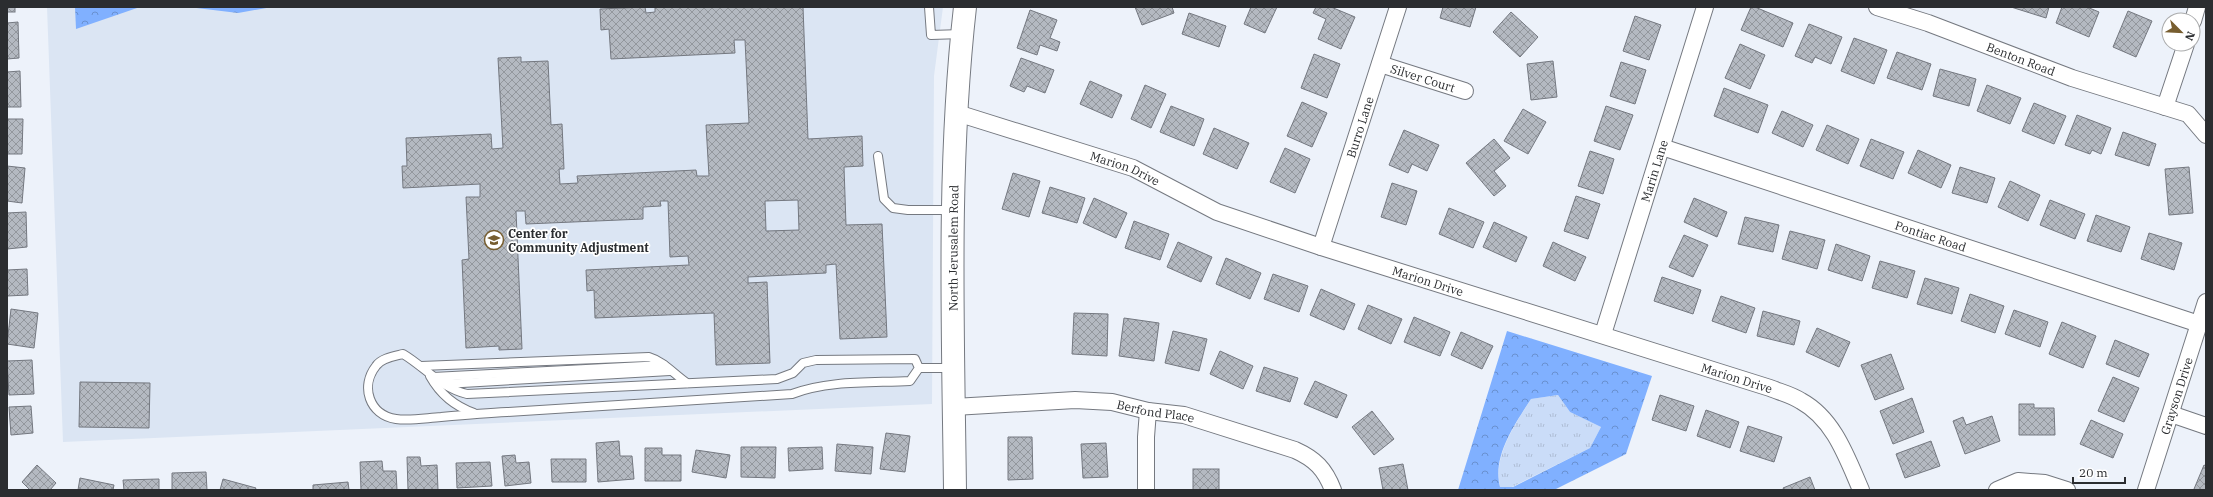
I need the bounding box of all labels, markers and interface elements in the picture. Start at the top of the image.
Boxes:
north arrow [2161,12,2201,52]
text: N [2182,29,2198,43]
street label: Benton Road [1985,39,2057,78]
street label: Silver Court [1389,60,1457,95]
street label: Burro Lane [1343,95,1376,160]
street label: Marin Lane [1637,138,1671,204]
street label: Marion Drive [1089,148,1163,188]
street label: North Jerusalem Road [945,185,961,311]
street label: Pontiac Road [1893,217,1968,254]
place label: Center for Community Adjustment [508,226,649,255]
school or university icon: Center for Community Adjustment [483,229,505,251]
street label: Marion Drive [1390,262,1465,299]
street label: Grayson Drive [2157,355,2195,436]
street label: Marion Drive [1700,359,1774,396]
street label: Berfond Place [1115,396,1197,425]
scale bar [2073,459,2125,485]
text: 20 m [2079,465,2108,480]

